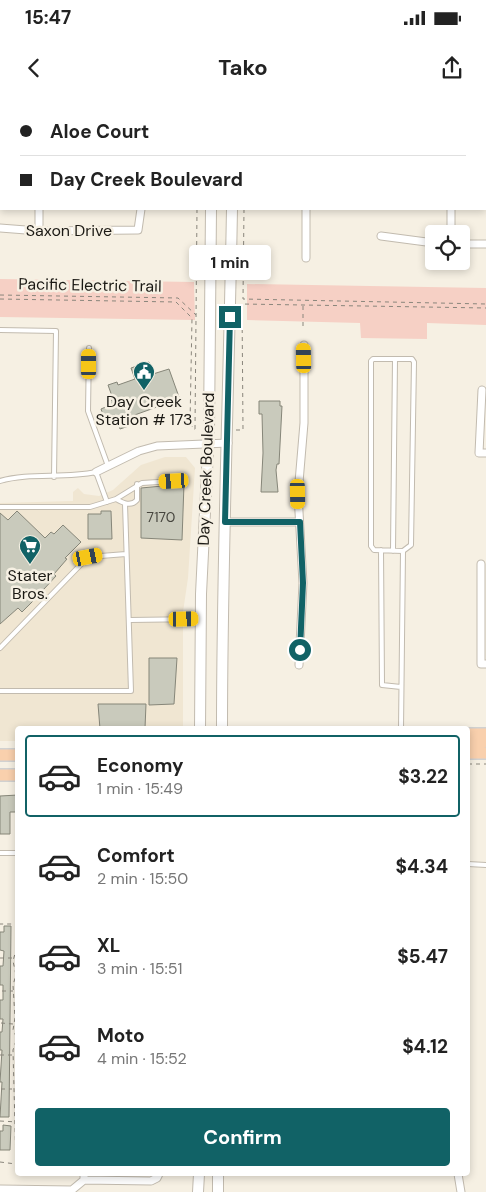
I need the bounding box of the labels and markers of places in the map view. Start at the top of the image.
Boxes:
public building icon: Day Creek Station # 173 [132,360,156,391]
place label: Day Creek Station # 173 [96,391,192,430]
supermarket icon: Stater Bros. [18,534,42,565]
place label: Stater Bros. [7,565,53,604]

